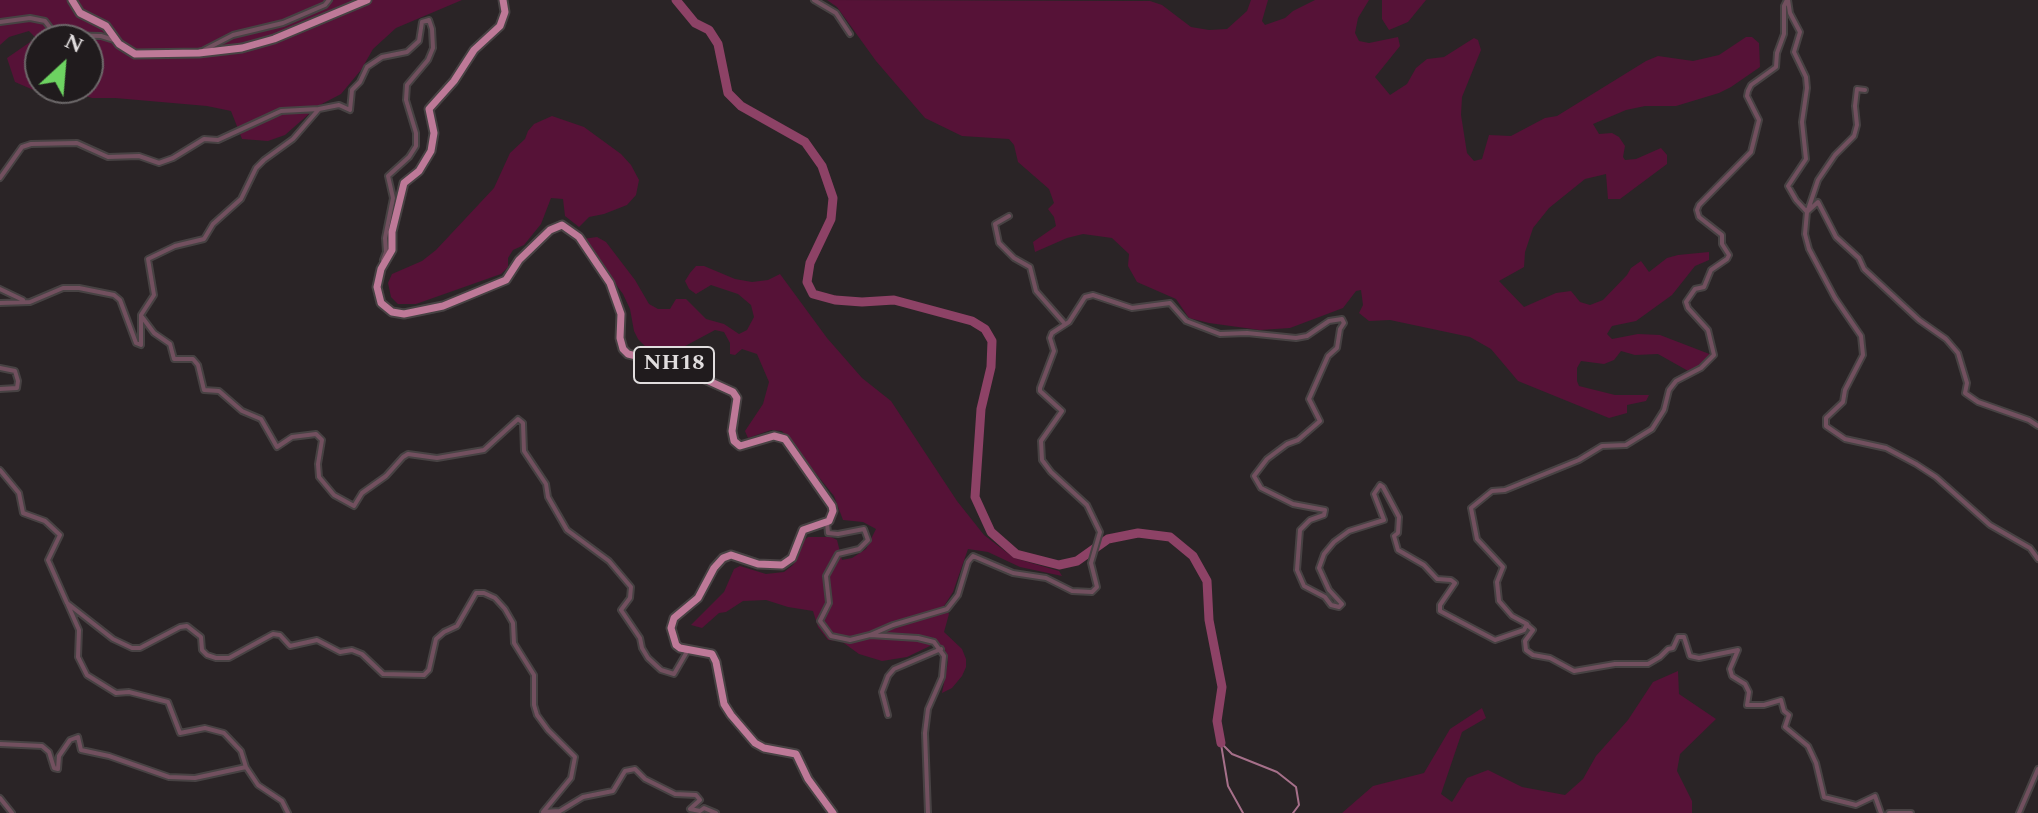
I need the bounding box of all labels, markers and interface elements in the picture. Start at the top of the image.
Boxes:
north arrow [24,24,104,104]
text: N [59,25,89,63]
road number: NH18 [634,347,714,383]

